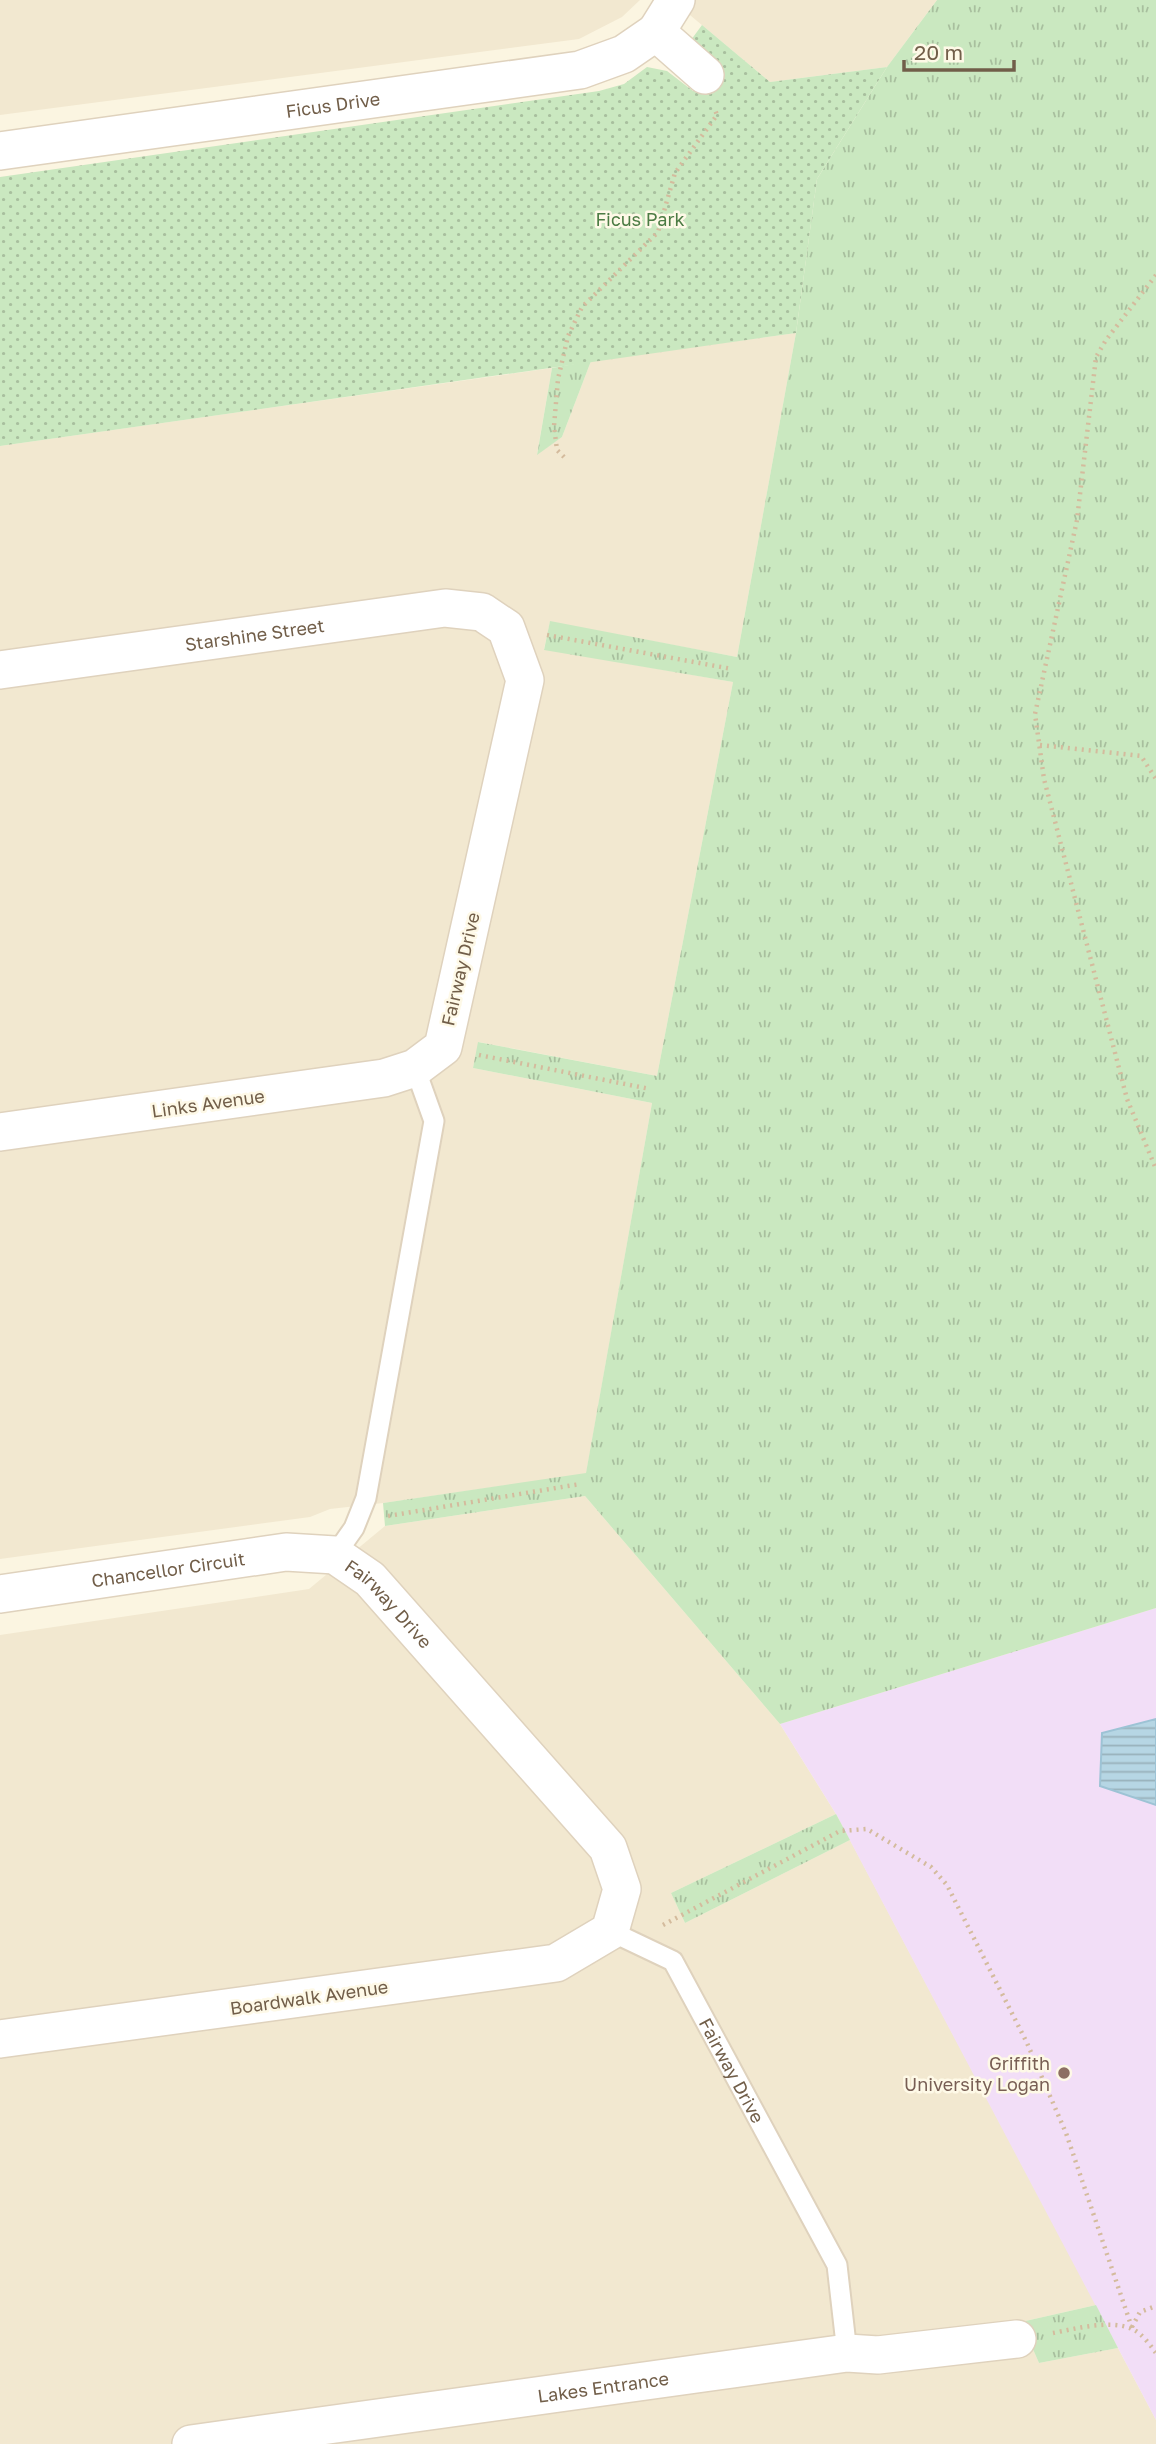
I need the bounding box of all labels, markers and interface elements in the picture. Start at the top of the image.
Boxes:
scale bar [904,28,1014,72]
text: 20 m [914,39,963,65]
street label: Ficus Drive [284,87,381,122]
park label: Ficus Park [595,208,685,230]
street label: Starshine Street [183,614,326,655]
street label: Fairway Drive [436,910,484,1028]
street label: Links Avenue [150,1084,266,1122]
street label: Chancellor Circuit [90,1547,247,1591]
street label: Fairway Drive [341,1554,437,1653]
street label: Boardwalk Avenue [229,1975,389,2019]
street label: Fairway Drive [695,2014,769,2127]
place label: Griffith University Logan [904,2052,1050,2095]
marker: Griffith University Logan [1056,2065,1072,2081]
street label: Lakes Entrance [536,2367,670,2407]

